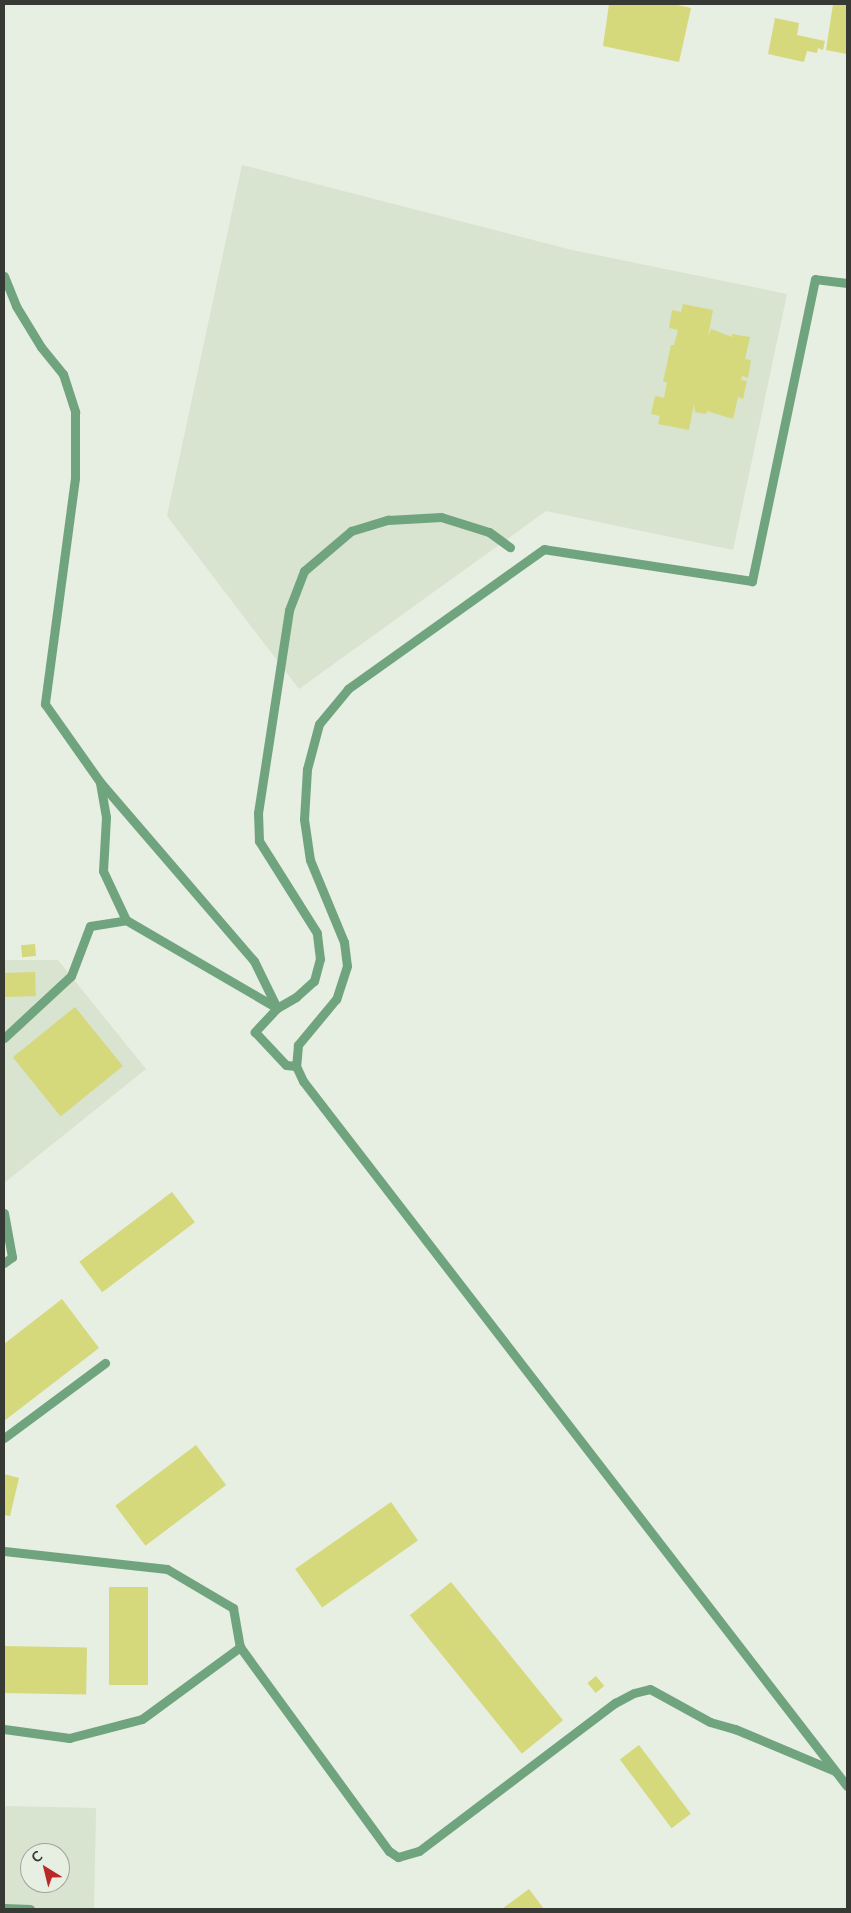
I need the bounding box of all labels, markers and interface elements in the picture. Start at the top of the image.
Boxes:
north arrow [20,1843,70,1893]
text: С [28,1847,45,1866]

